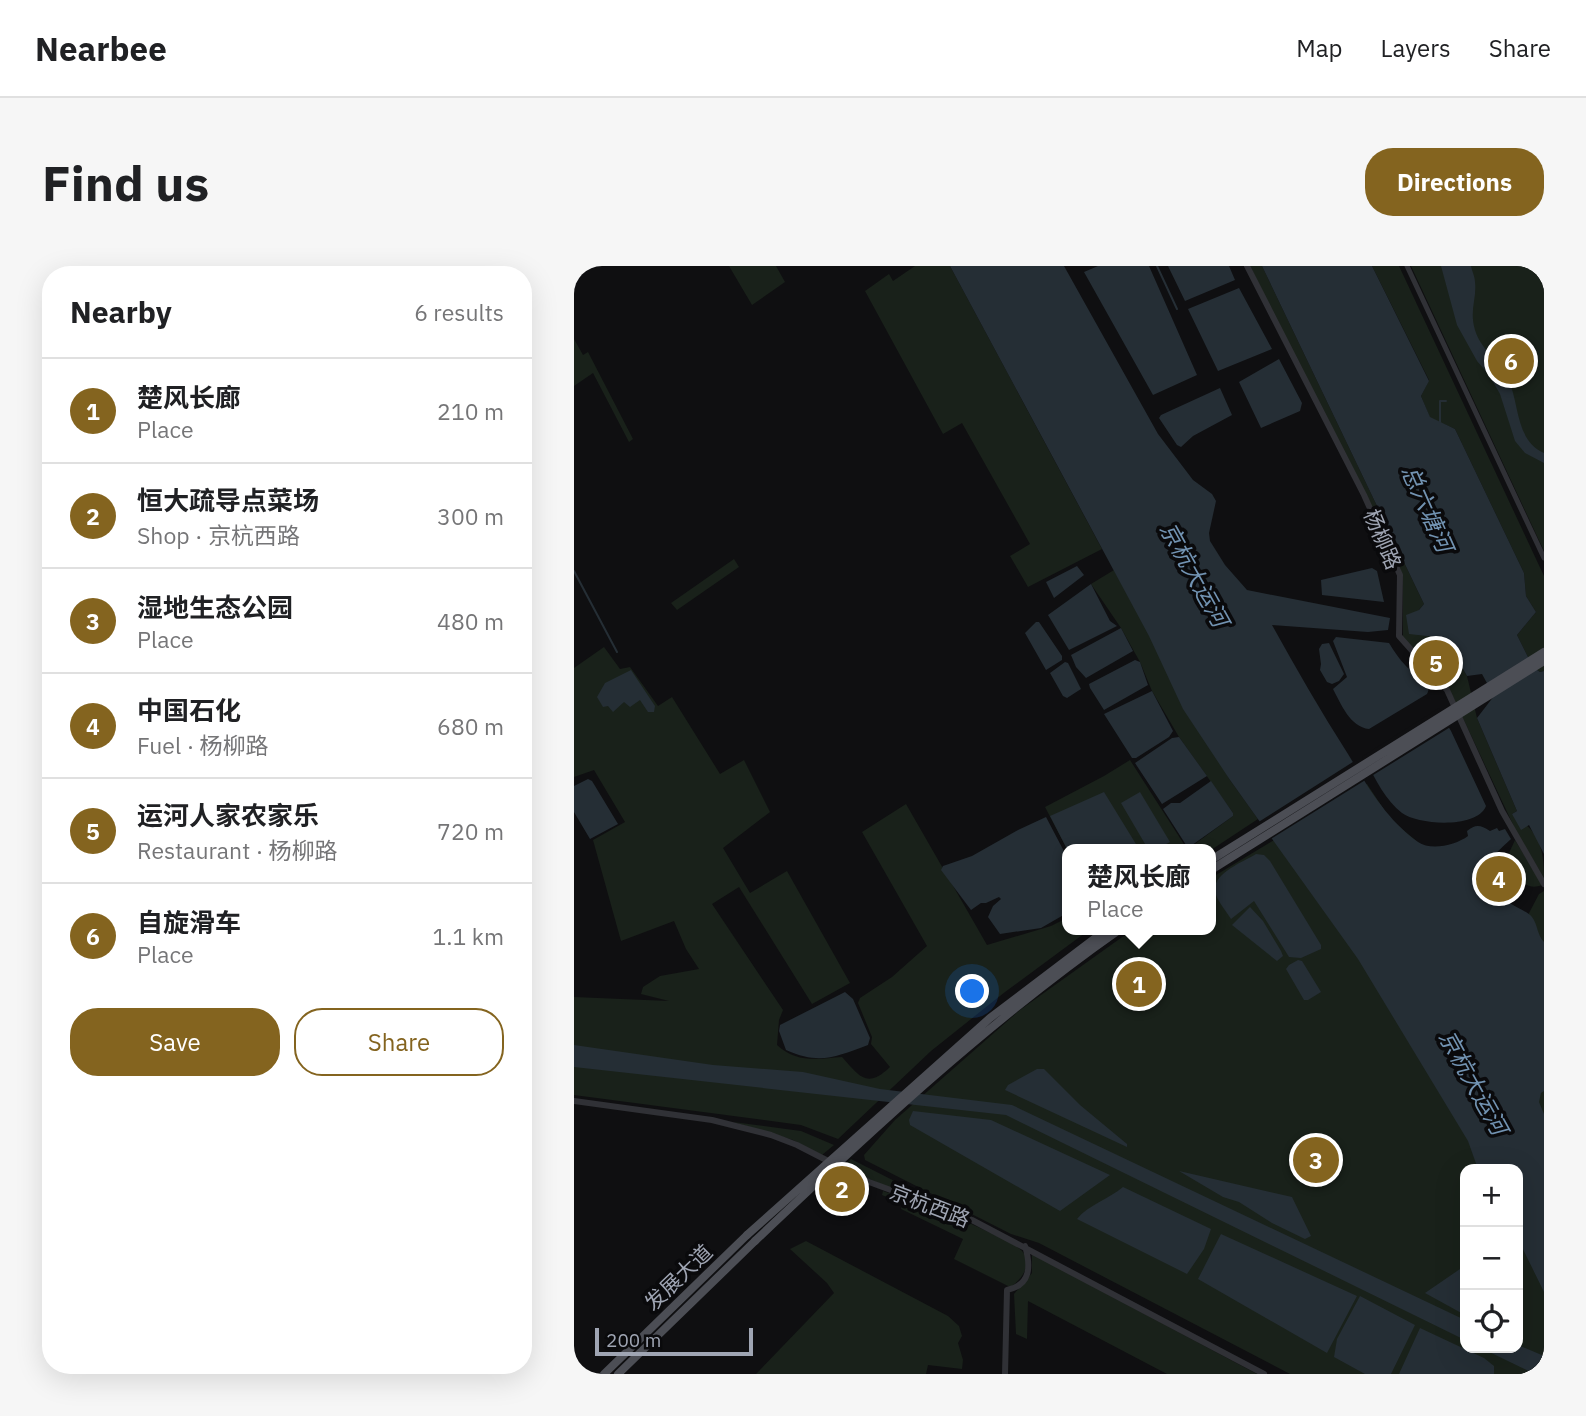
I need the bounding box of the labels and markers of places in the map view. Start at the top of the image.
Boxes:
pin: 6 [1488,335,1534,387]
pin: 5 [1413,637,1459,689]
pin: 4 [1476,853,1522,905]
pin: 1 [1116,958,1162,1010]
pin: 3 [1293,1134,1339,1186]
pin: 2 [819,1163,865,1215]

